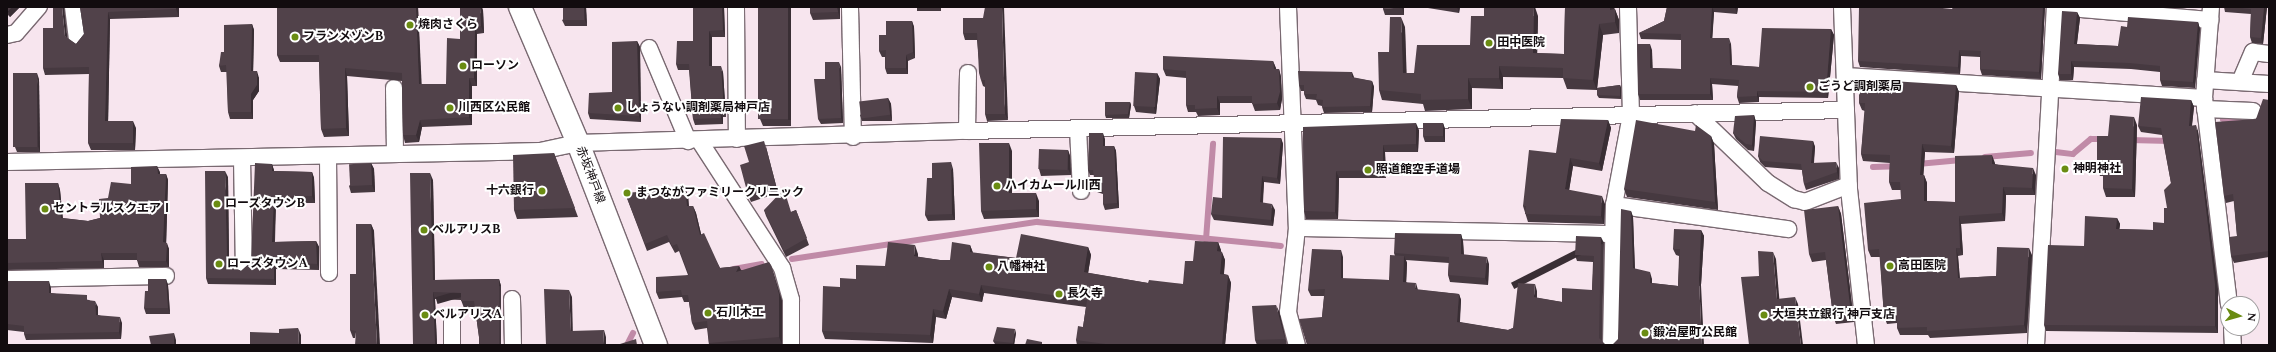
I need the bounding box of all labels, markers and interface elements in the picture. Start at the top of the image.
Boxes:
place label: 焼肉さくら [418,18,478,32]
marker: 焼肉さくら [405,20,415,30]
place label: フランメゾンB [303,30,383,44]
marker: フランメゾンB [290,32,300,42]
place label: 田中医院 [1497,36,1545,50]
marker: 田中医院 [1484,38,1494,48]
place label: ローソン [471,59,519,73]
marker: ローソン [458,61,468,71]
place label: ごうど調剤薬局 [1818,80,1902,94]
marker: ごうど調剤薬局 [1805,82,1815,92]
place label: 川西区公民館 [458,101,530,115]
place label: しょうない調剤薬局神戸店 [626,101,770,115]
marker: 川西区公民館 [445,103,455,113]
marker: しょうない調剤薬局神戸店 [613,103,623,113]
street label: 赤坂神戸線 [573,144,607,206]
place label: 神明神社 [2073,162,2121,176]
place label: 照道館空手道場 [1376,163,1460,177]
marker: 神明神社 [2060,164,2070,174]
marker: 照道館空手道場 [1363,165,1373,175]
place label: ハイカムール川西 [1005,179,1101,193]
marker: ハイカムール川西 [992,181,1002,191]
place label: 十六銀行 [486,184,534,198]
marker: 十六銀行 [537,186,547,196]
place label: まつながファミリークリニック [636,186,804,200]
marker: まつながファミリークリニック [621,187,633,199]
place label: ローズタウンB [225,197,305,211]
marker: ローズタウンB [212,199,222,209]
place label: セントラルスクエアⅠ [53,202,173,216]
marker: セントラルスクエアⅠ [40,204,50,214]
place label: ベルアリスB [432,223,500,237]
marker: ベルアリスB [419,225,429,235]
place label: ローズタウンA [227,257,308,271]
marker: ローズタウンA [214,259,224,269]
place label: 高田医院 [1898,259,1946,273]
place label: 八幡神社 [997,260,1045,274]
marker: 高田医院 [1885,261,1895,271]
marker: 八幡神社 [984,262,994,272]
place label: 長久寺 [1067,287,1103,301]
marker: 長久寺 [1054,289,1064,299]
north arrow [2220,296,2260,336]
place label: 石川木工 [716,306,764,320]
place label: ベルアリスA [433,308,502,322]
marker: 石川木工 [703,308,713,318]
place label: 大垣共立銀行 神戸支店 [1772,308,1895,322]
marker: ベルアリスA [420,310,430,320]
marker: 大垣共立銀行 神戸支店 [1759,310,1769,320]
text: N [2243,312,2260,323]
place label: 鍛冶屋町公民館 [1653,326,1737,340]
marker: 鍛冶屋町公民館 [1640,328,1650,338]

